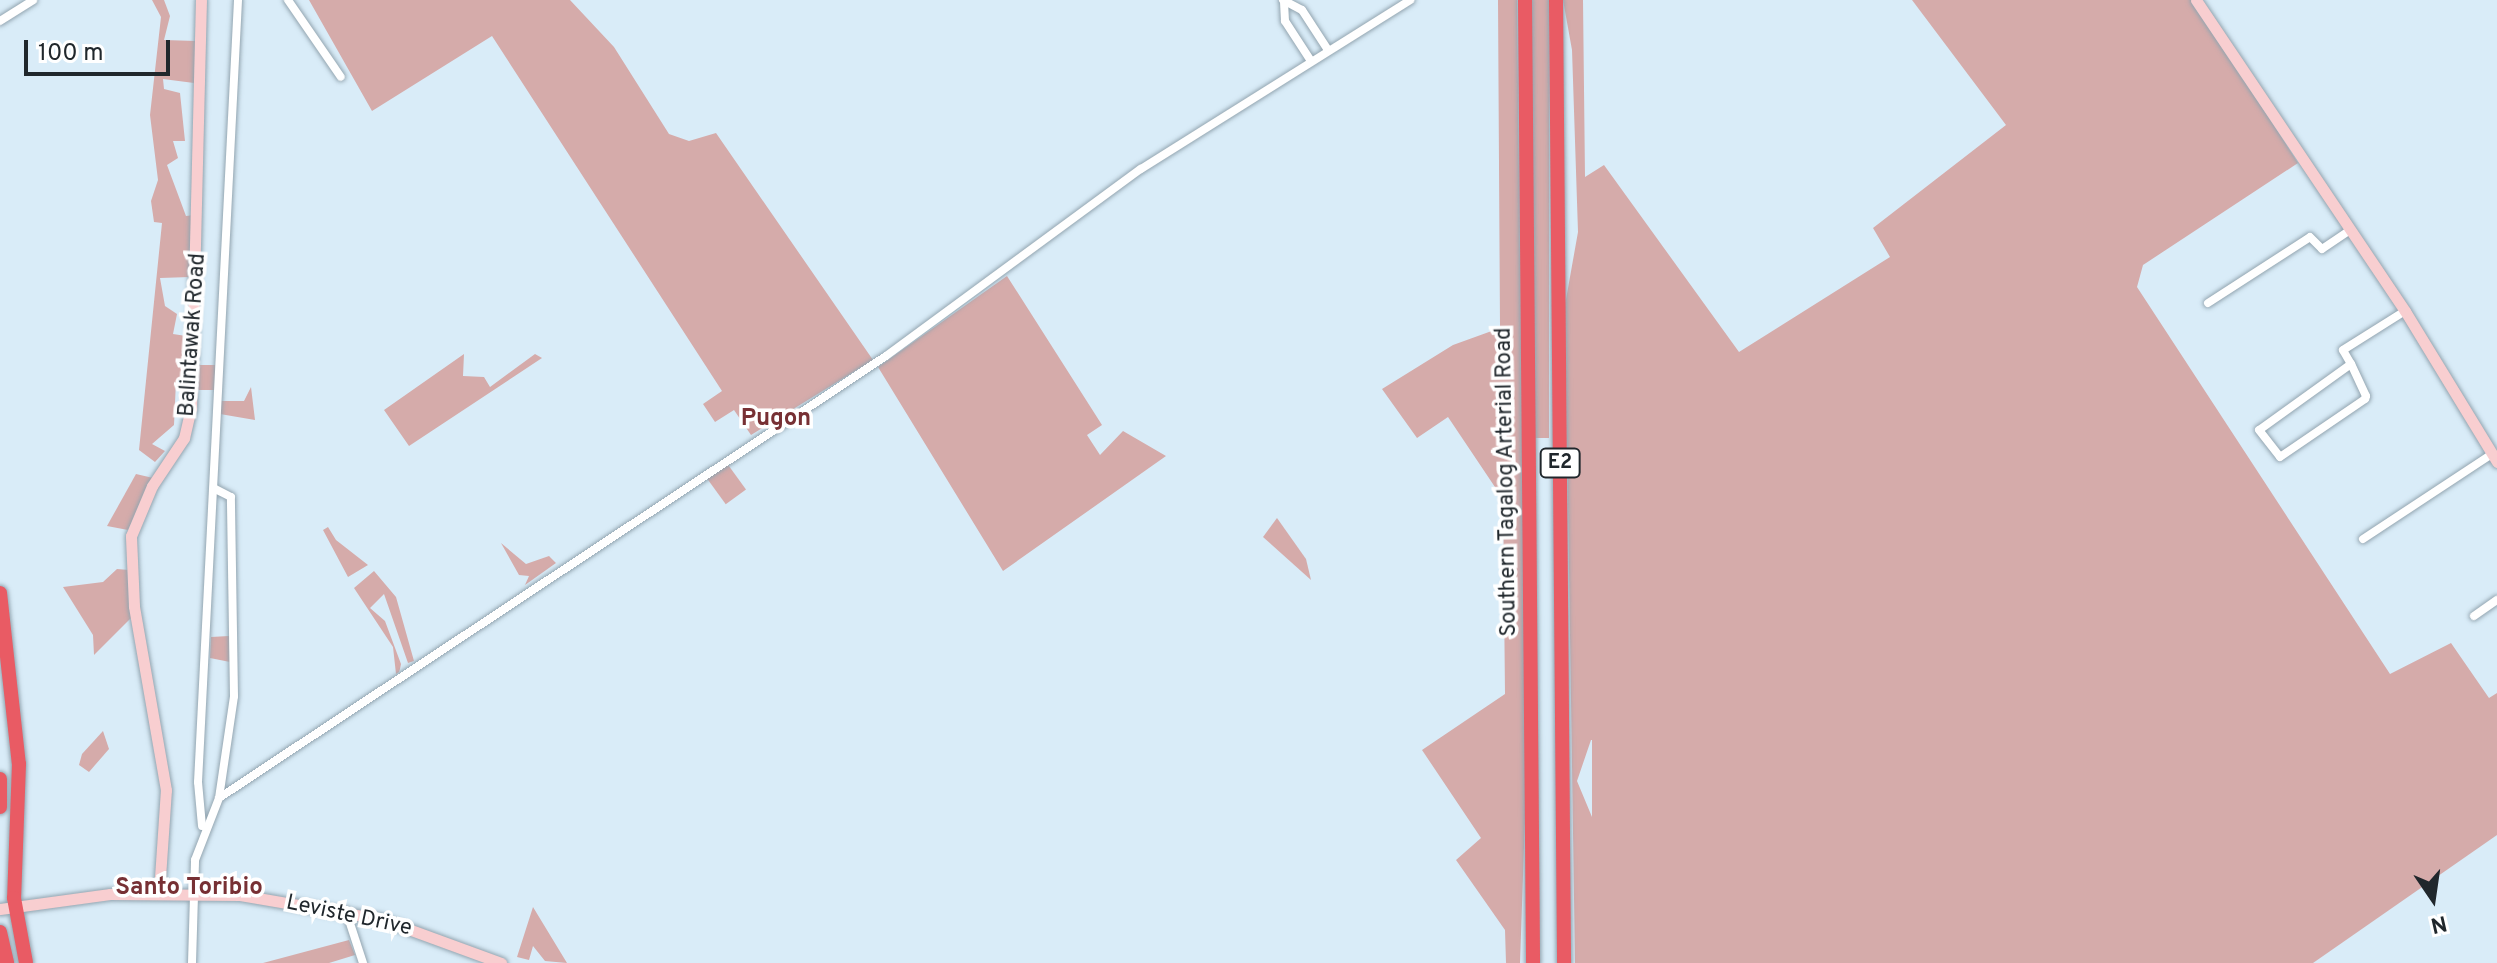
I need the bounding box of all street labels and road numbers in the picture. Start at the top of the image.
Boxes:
street label: Balintawak Road [174,252,212,418]
street label: Southern Tagalog Arterial Road [1491,326,1523,638]
road number: E2 [1538,447,1582,479]
street label: Leviste Drive [284,890,414,942]

